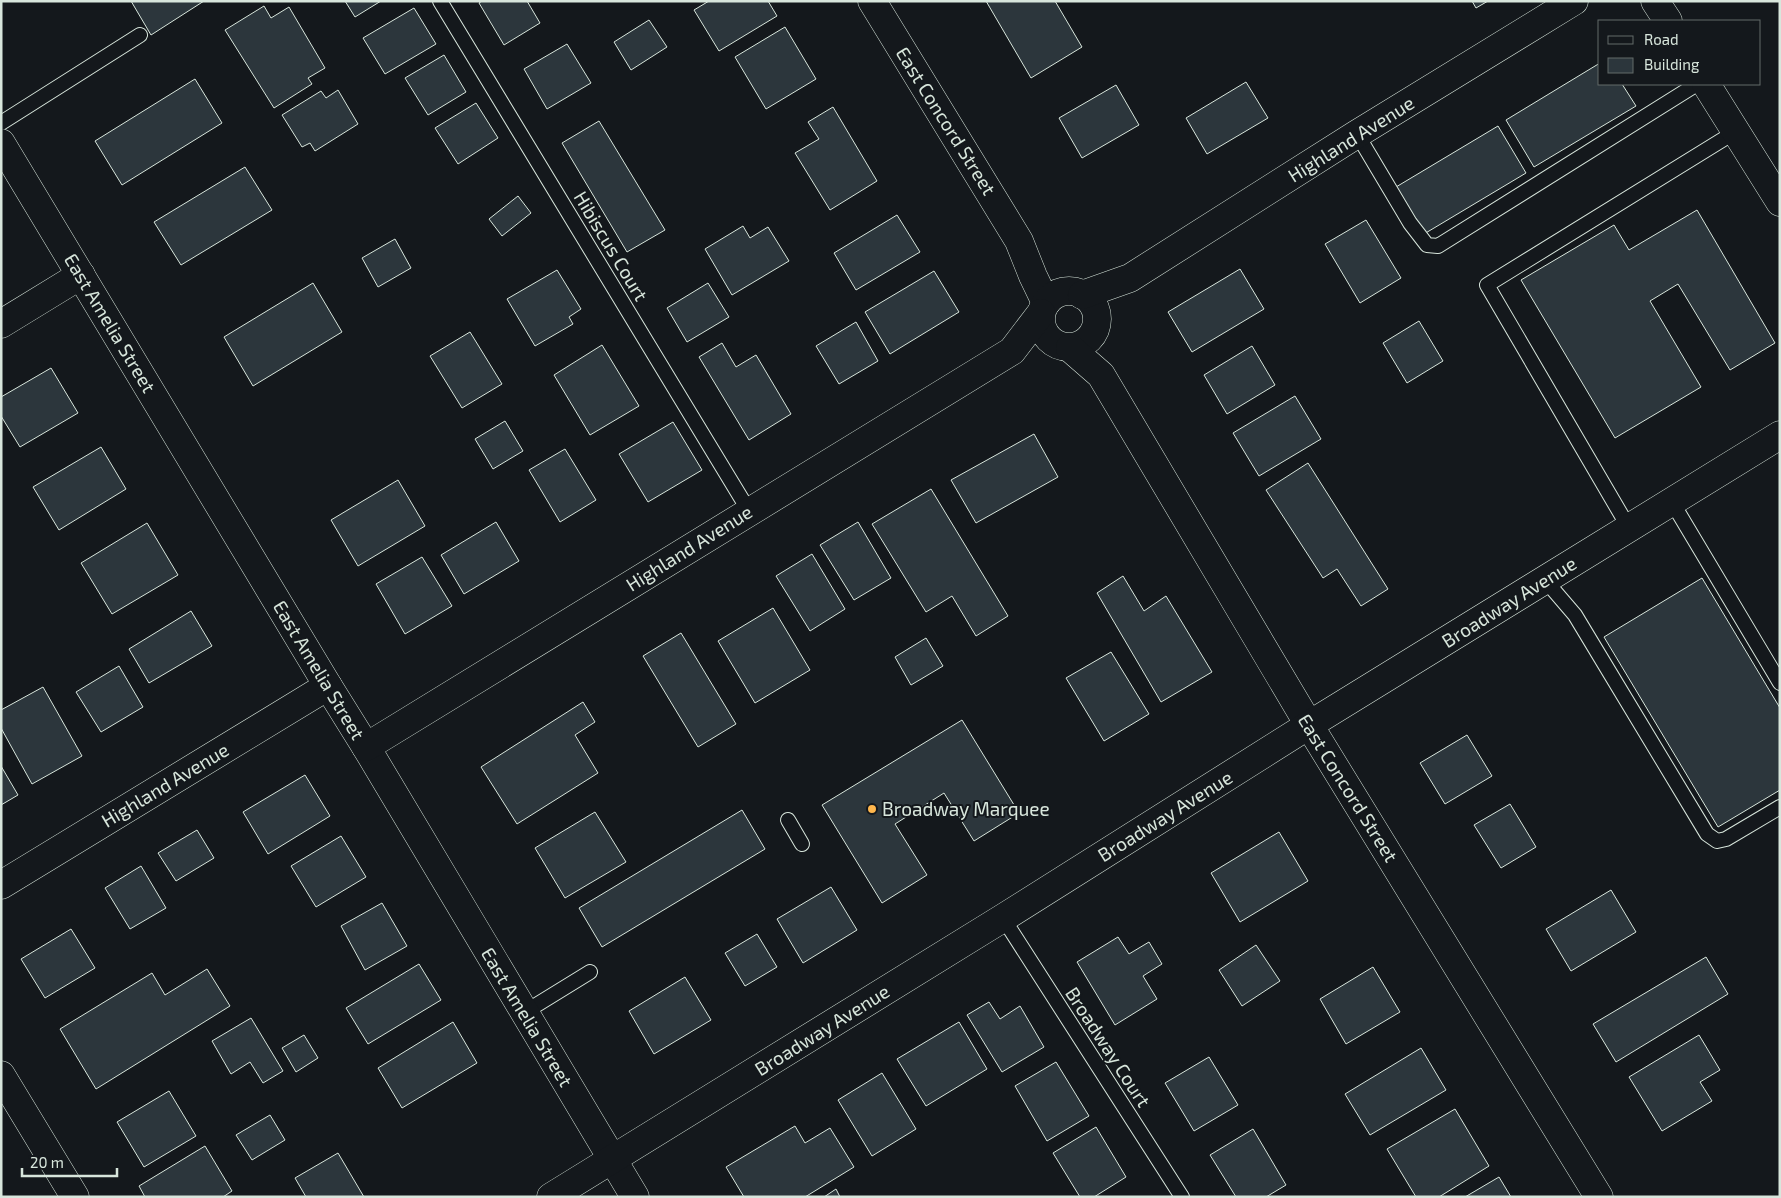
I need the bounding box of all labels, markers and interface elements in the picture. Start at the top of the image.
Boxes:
legend [1598,20,1761,85]
text: Road [1644,30,1679,48]
street label: East Concord Street [892,42,1001,199]
text: Building [1644,55,1700,73]
street label: Highland Avenue [1283,91,1418,187]
street label: Hibiscus Court [570,187,653,305]
street label: East Amelia Street [60,249,161,396]
street label: Highland Avenue [621,500,756,596]
street label: Broadway Avenue [1437,551,1580,652]
street label: East Amelia Street [269,596,370,743]
street label: East Concord Street [1294,709,1403,866]
street label: Highland Avenue [97,738,233,832]
street label: Broadway Avenue [1093,765,1236,866]
place label: Broadway Marquee [882,797,1050,820]
marker: Broadway Marquee [866,803,878,815]
street label: East Amelia Street [477,943,578,1090]
street label: Broadway Avenue [750,979,893,1080]
street label: Broadway Court [1061,982,1156,1111]
scale bar [22,1146,118,1178]
text: 20 m [30,1153,64,1171]

